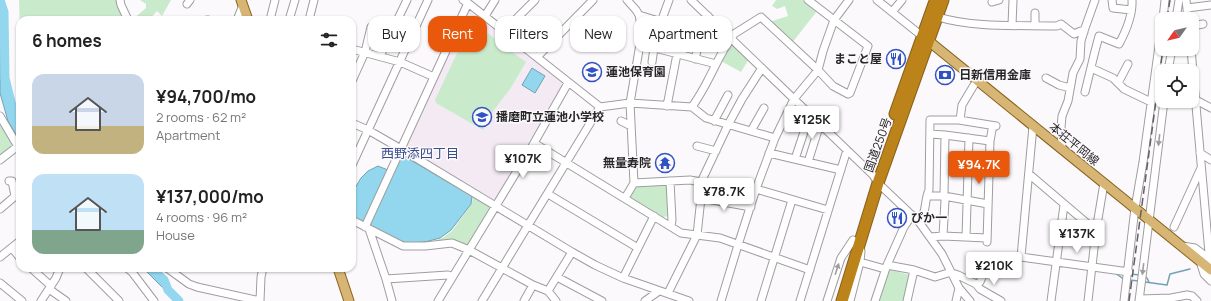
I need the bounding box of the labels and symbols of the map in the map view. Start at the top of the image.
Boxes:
north arrow [1155,12,1199,56]
restaurant icon: まこと屋 [885,48,907,70]
place label: まこと屋 [834,50,882,67]
school or university icon: 蓮池保育園 [581,61,603,83]
place label: 蓮池保育園 [606,63,666,80]
bank icon: 日新信用金庫 [934,64,956,86]
place label: 日新信用金庫 [959,66,1031,83]
school or university icon: 播磨町立蓮池小学校 [471,106,493,128]
pin: ¥125K [784,106,840,140]
place label: 播磨町立蓮池小学校 [496,108,604,125]
street label: 国道250号 [860,115,895,175]
street label: 本荘平岡線 [1046,118,1103,169]
one-way arrow [1156,134,1162,146]
district label: 西野添四丁目 [381,144,459,162]
pin: ¥107K [495,145,551,179]
pin: ¥94.7K [946,151,1012,185]
temple icon: 無量寿院 [654,152,676,174]
place label: 無量寿院 [603,154,651,171]
pin: ¥78.7K [691,178,757,212]
restaurant icon: ぴか一 [886,207,908,229]
place label: ぴか一 [911,209,947,226]
pin: ¥137K [1049,220,1105,254]
pin: ¥210K [966,252,1022,286]
one-way arrow [834,263,840,275]
one-way arrow [1140,263,1146,275]

